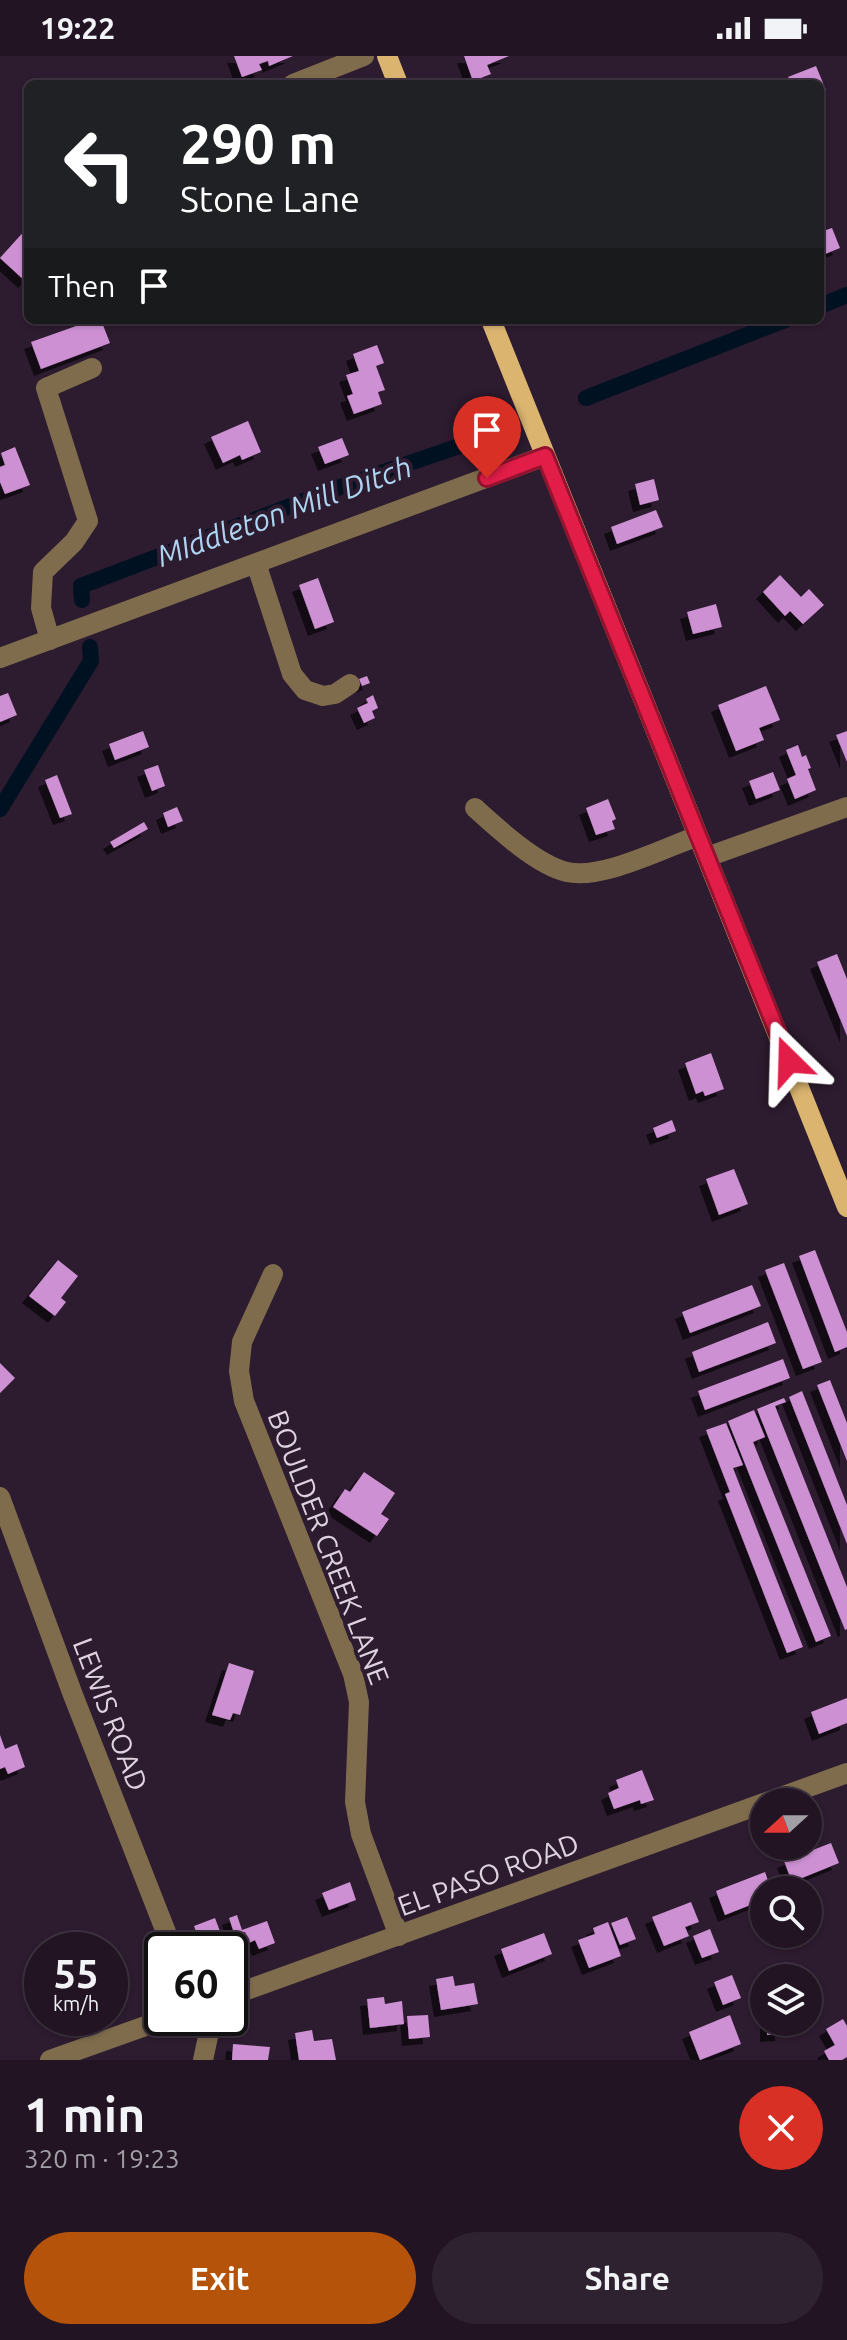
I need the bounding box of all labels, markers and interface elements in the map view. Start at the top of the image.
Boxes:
text: 19:22 [40,11,115,45]
icon: left [48,112,152,216]
text: 290 m [180,112,336,175]
text: Stone Lane [180,178,360,219]
icon: arrive [132,264,176,308]
text: Then [48,269,116,303]
pin [453,396,521,478]
icon: arrive [465,408,509,452]
water label: MIddleton Mill Ditch [152,449,416,573]
position arrow [747,1019,831,1103]
street label: BOULDER CREEK LANE [262,1406,396,1688]
street label: LEWIS ROAD [68,1633,154,1795]
north arrow [750,1788,822,1860]
map controls [750,1788,822,2036]
street label: EL PASO ROAD [393,1827,583,1921]
button: search [750,1876,822,1948]
speed limit sign: 60 [144,1932,248,2036]
text: 55 [53,1951,99,1996]
button: layers [750,1964,822,2036]
text: km/h [53,1992,99,2015]
button: close [739,2086,823,2170]
text: 1 min [24,2087,145,2141]
text: 320 m · 19:23 [24,2144,180,2173]
button: Exit [24,2232,416,2324]
button: Share [432,2232,823,2324]

